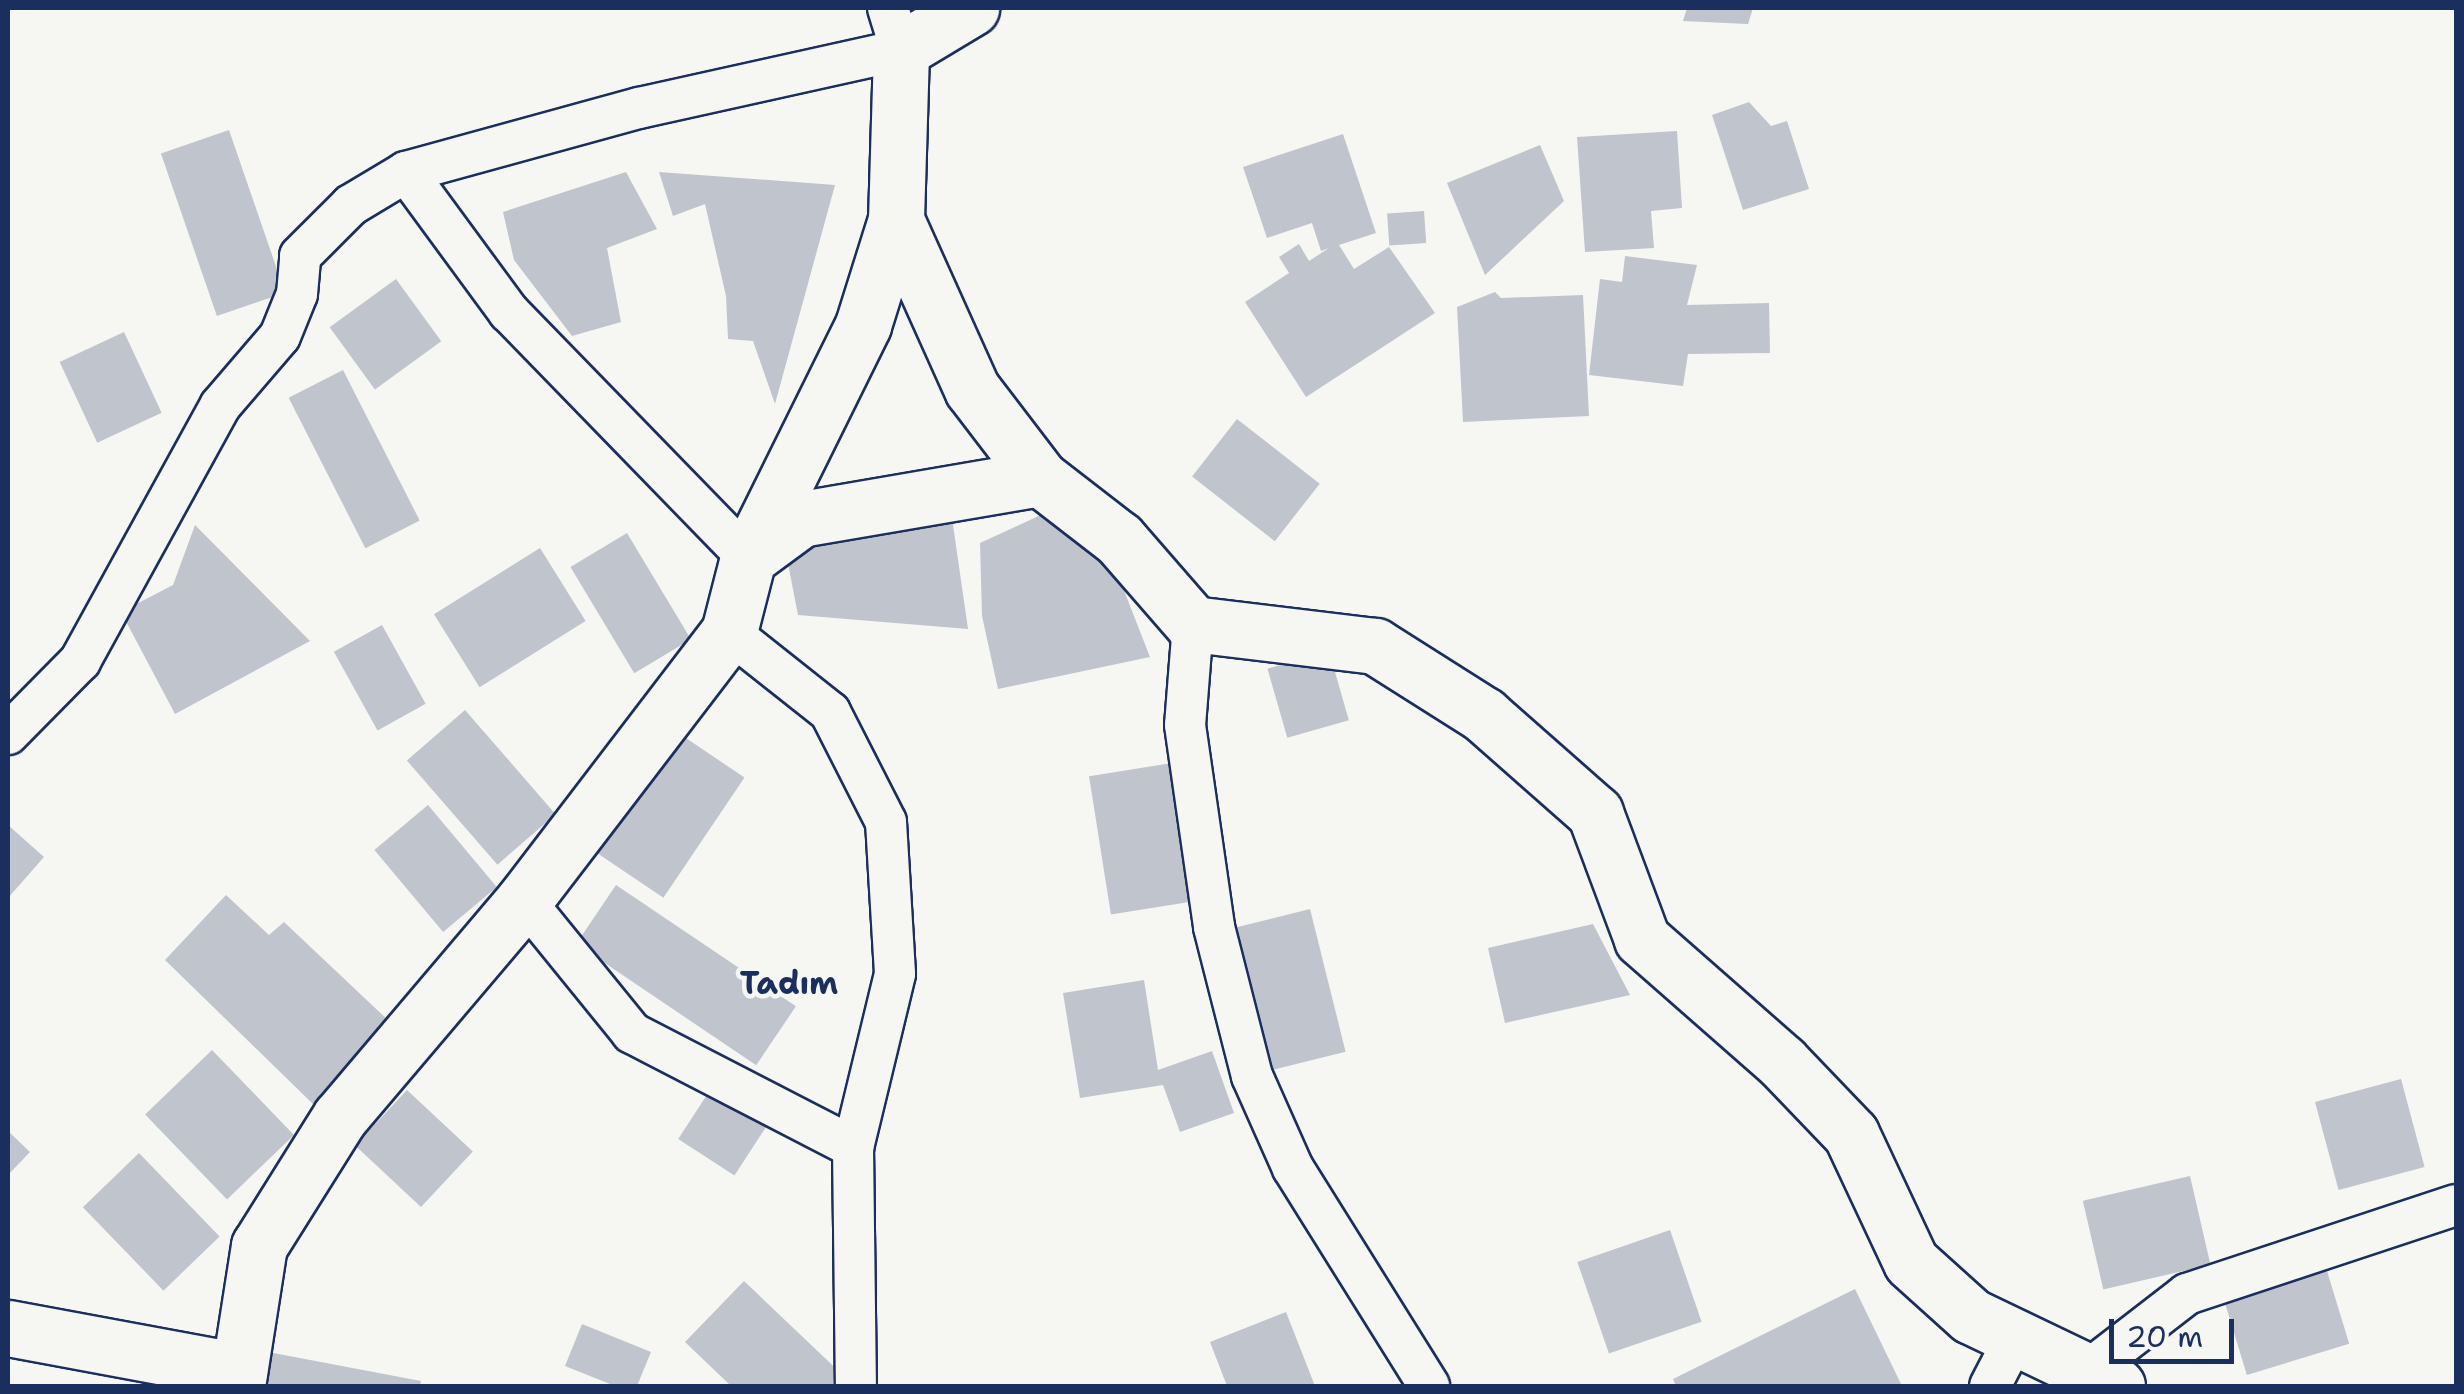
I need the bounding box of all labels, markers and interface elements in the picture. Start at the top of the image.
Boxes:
district label: Tadım [740,964,838,1002]
scale bar [2114,1299,2239,1361]
text: 20 m [2126,1316,2203,1357]

